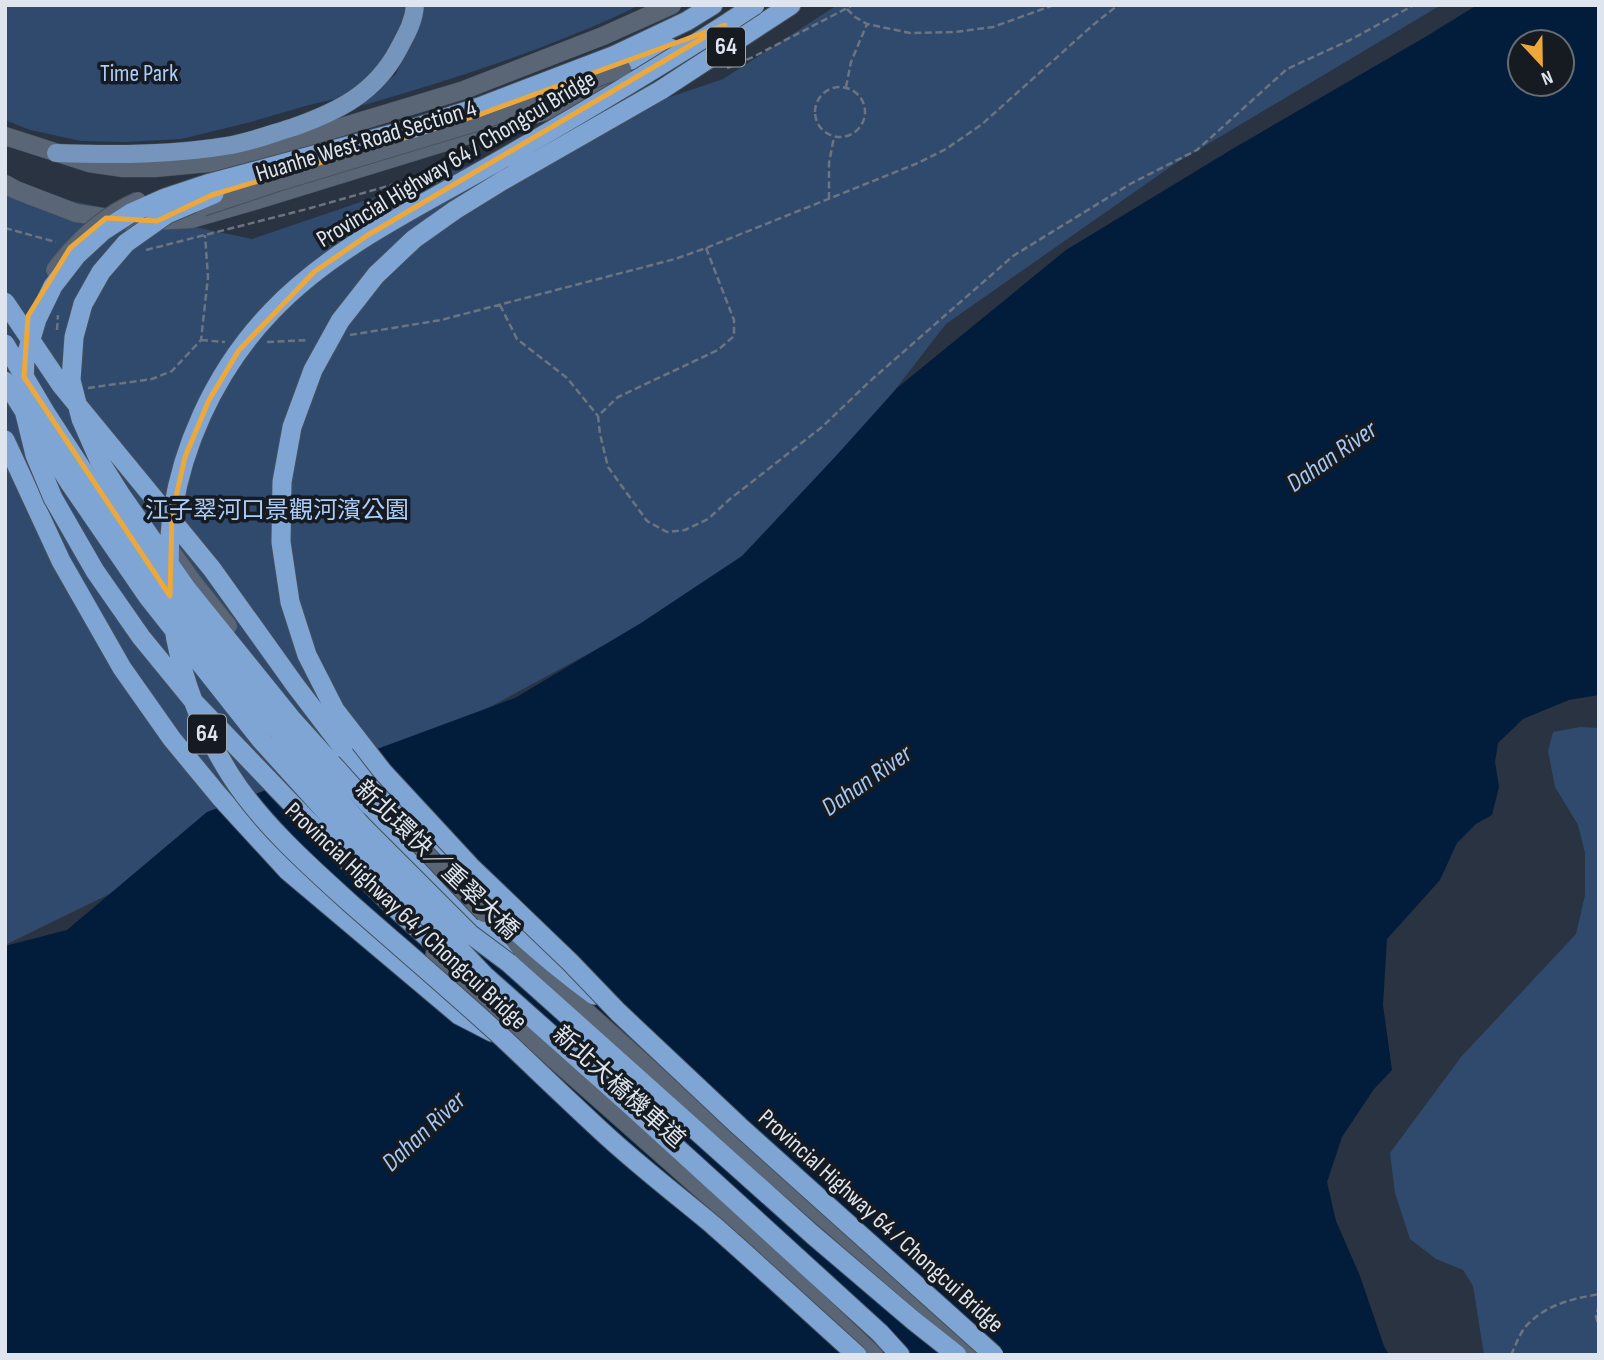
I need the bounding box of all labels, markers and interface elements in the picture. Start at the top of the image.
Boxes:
road number: 64 [707,28,745,66]
north arrow [1506,28,1576,98]
park label: Time Park [100,59,178,88]
street label: Provincial Highway 64 / Chongcui Bridge [311,64,601,254]
text: N [1538,65,1556,90]
street label: Huanhe West Road Section 4 [252,94,480,188]
water label: Dahan River [1281,414,1384,499]
park label: 江子翠河口景觀河濱公園 [145,496,409,525]
road number: 64 [188,714,226,754]
water label: Dahan River [816,738,919,823]
street label: 新北環快／重翠大橋 [349,775,525,945]
street label: Provincial Highway 64 / Chongcui Bridge [279,796,533,1036]
street label: 新北大橋機車道 [547,1020,691,1154]
water label: Dahan River [376,1084,473,1178]
street label: Provincial Highway 64 / Chongcui Bridge [752,1103,1010,1339]

